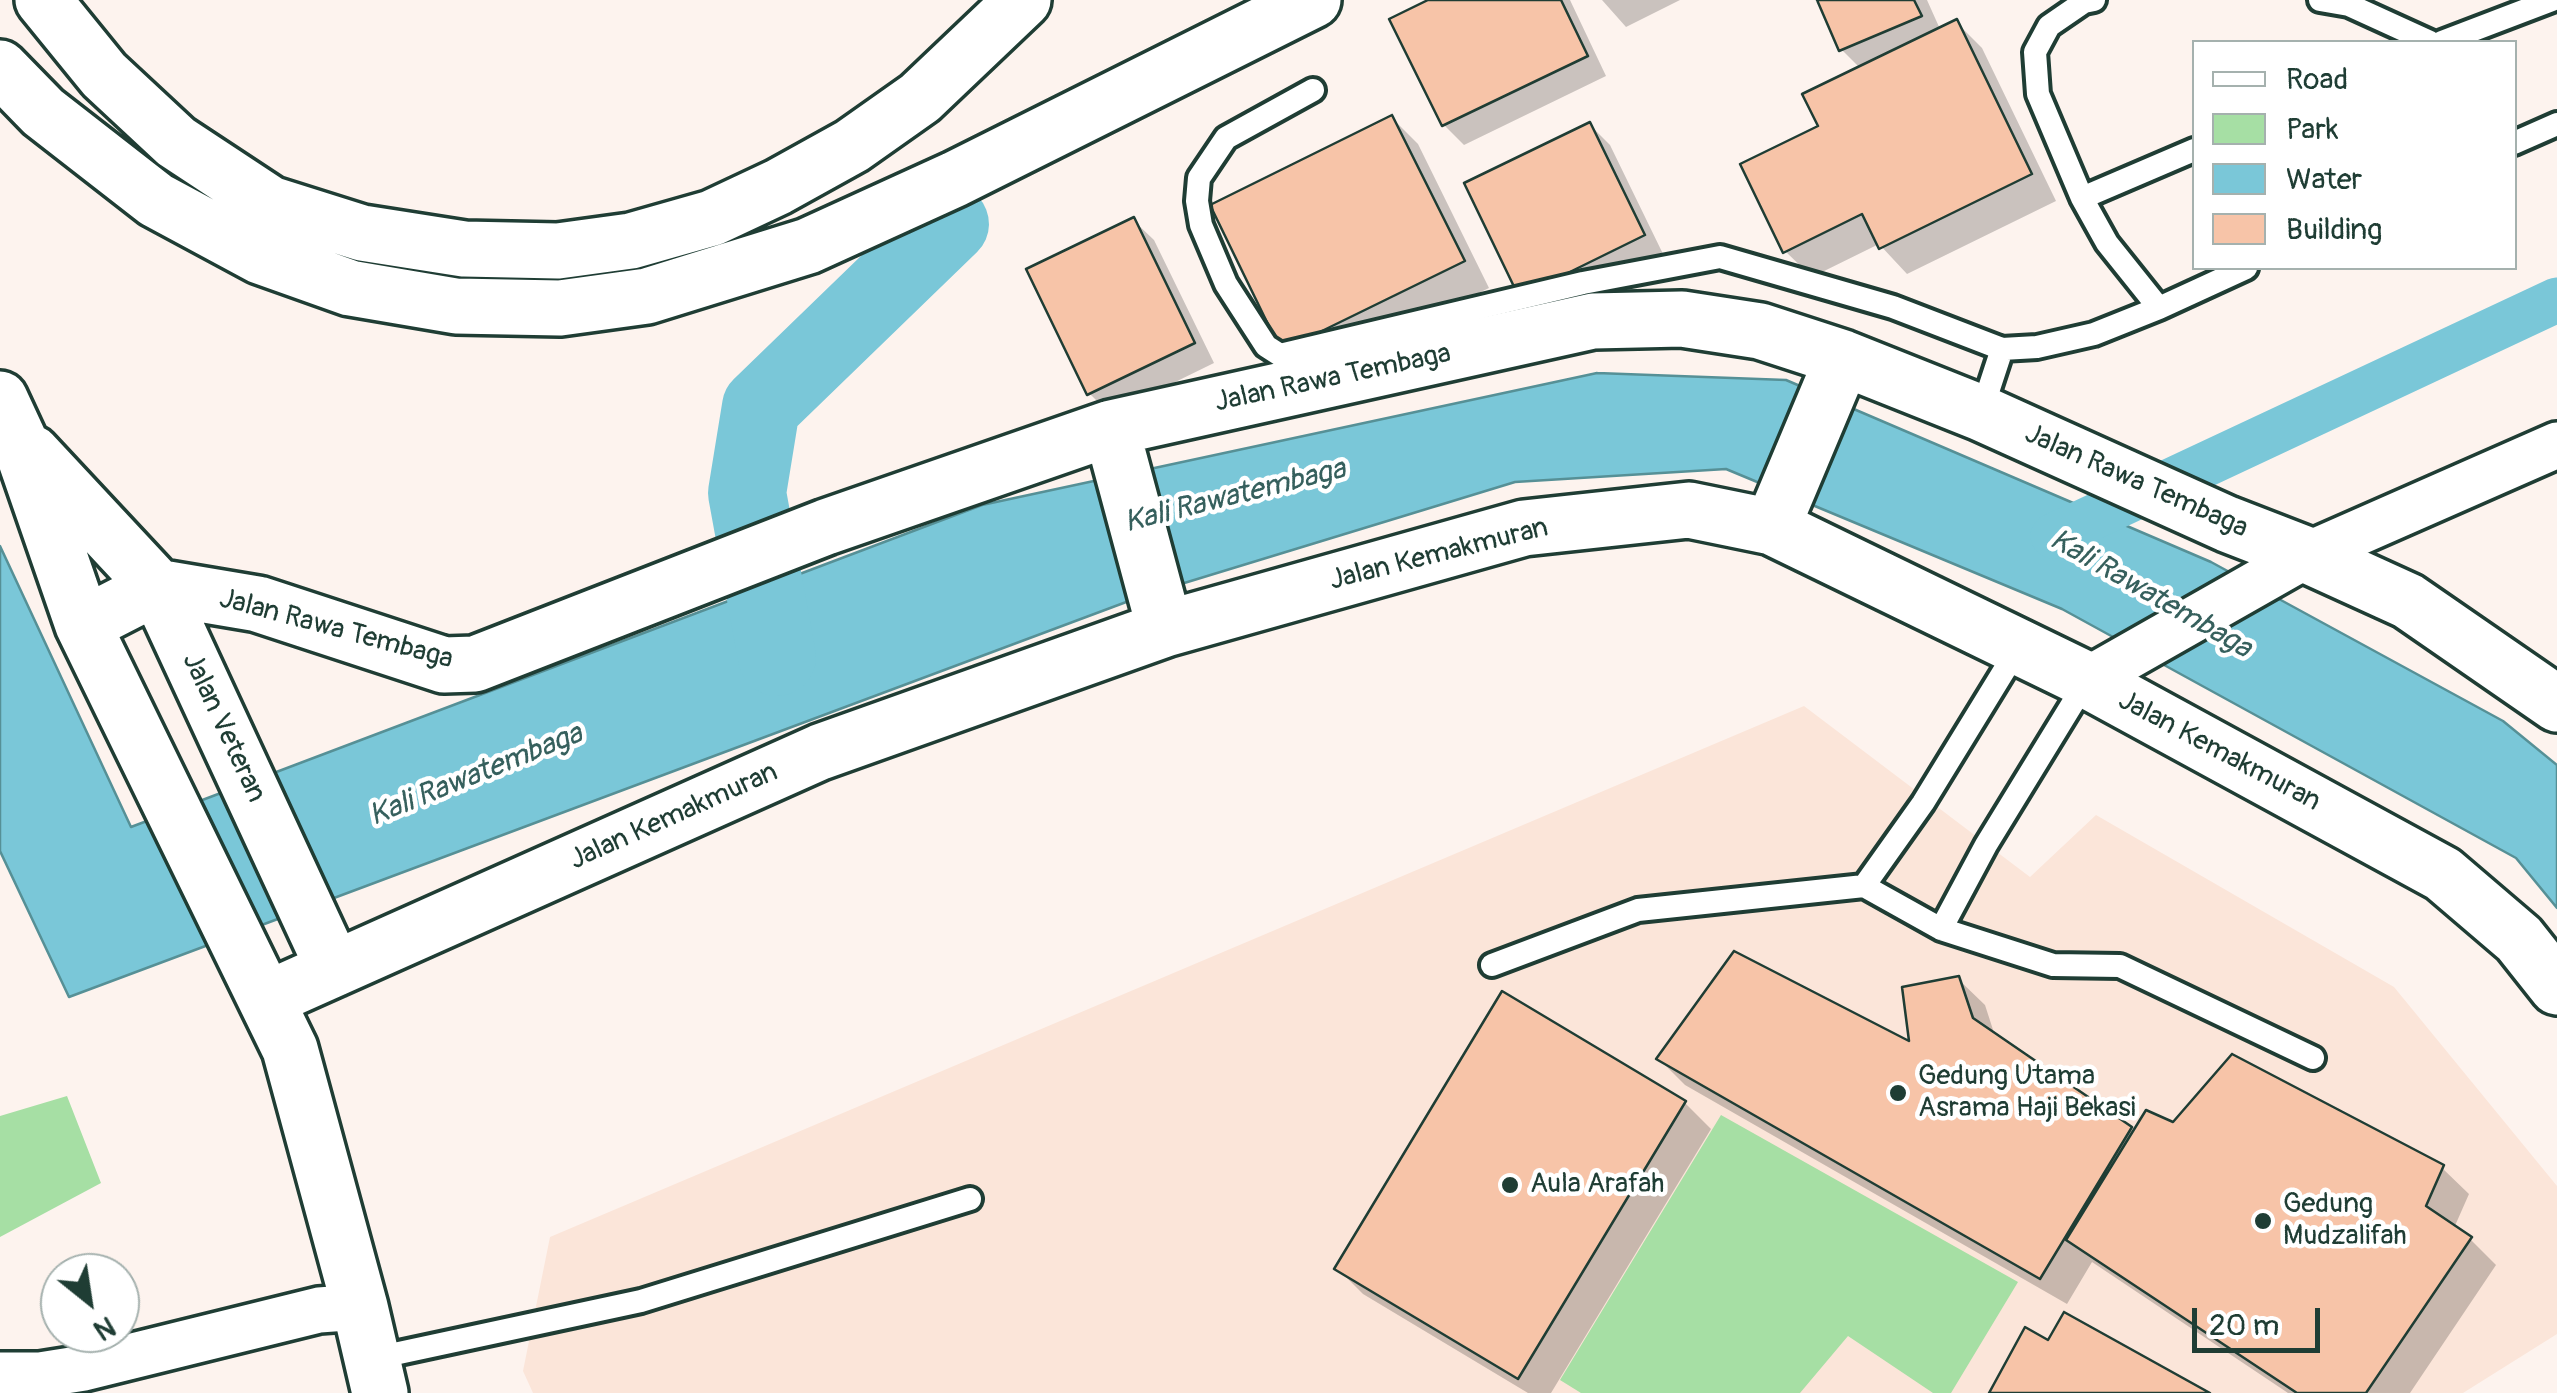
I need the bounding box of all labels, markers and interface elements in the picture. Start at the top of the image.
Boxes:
legend [2192,40,2517,270]
text: Road [2286,61,2348,98]
text: Park [2286,111,2339,148]
text: Water [2286,161,2362,198]
text: Building [2286,211,2382,248]
street label: Jalan Rawa Tembaga [1212,338,1454,420]
street label: Jalan Rawa Tembaga [2019,418,2253,546]
water label: Kali Rawatembaga [1121,452,1349,542]
street label: Jalan Kemakmuran [1326,512,1552,598]
water label: Kali Rawatembaga [2043,523,2257,667]
street label: Jalan Rawa Tembaga [215,583,457,677]
street label: Jalan Veteran [174,648,272,808]
street label: Jalan Kemakmuran [2112,685,2326,819]
water label: Kali Rawatembaga [364,717,588,835]
street label: Jalan Kemakmuran [565,756,783,878]
place label: Gedung Utama Asrama Haji Bekasi [1918,1060,2136,1126]
marker: Gedung Utama Asrama Haji Bekasi [1887,1082,1909,1104]
place label: Aula Arafah [1530,1168,1664,1202]
marker: Aula Arafah [1499,1174,1521,1196]
place label: Gedung Mudzalifah [2283,1188,2407,1254]
marker: Gedung Mudzalifah [2252,1210,2274,1232]
north arrow [40,1253,140,1353]
scale bar [2197,1288,2324,1350]
text: 20 m [2209,1307,2279,1344]
text: N [87,1308,121,1348]

